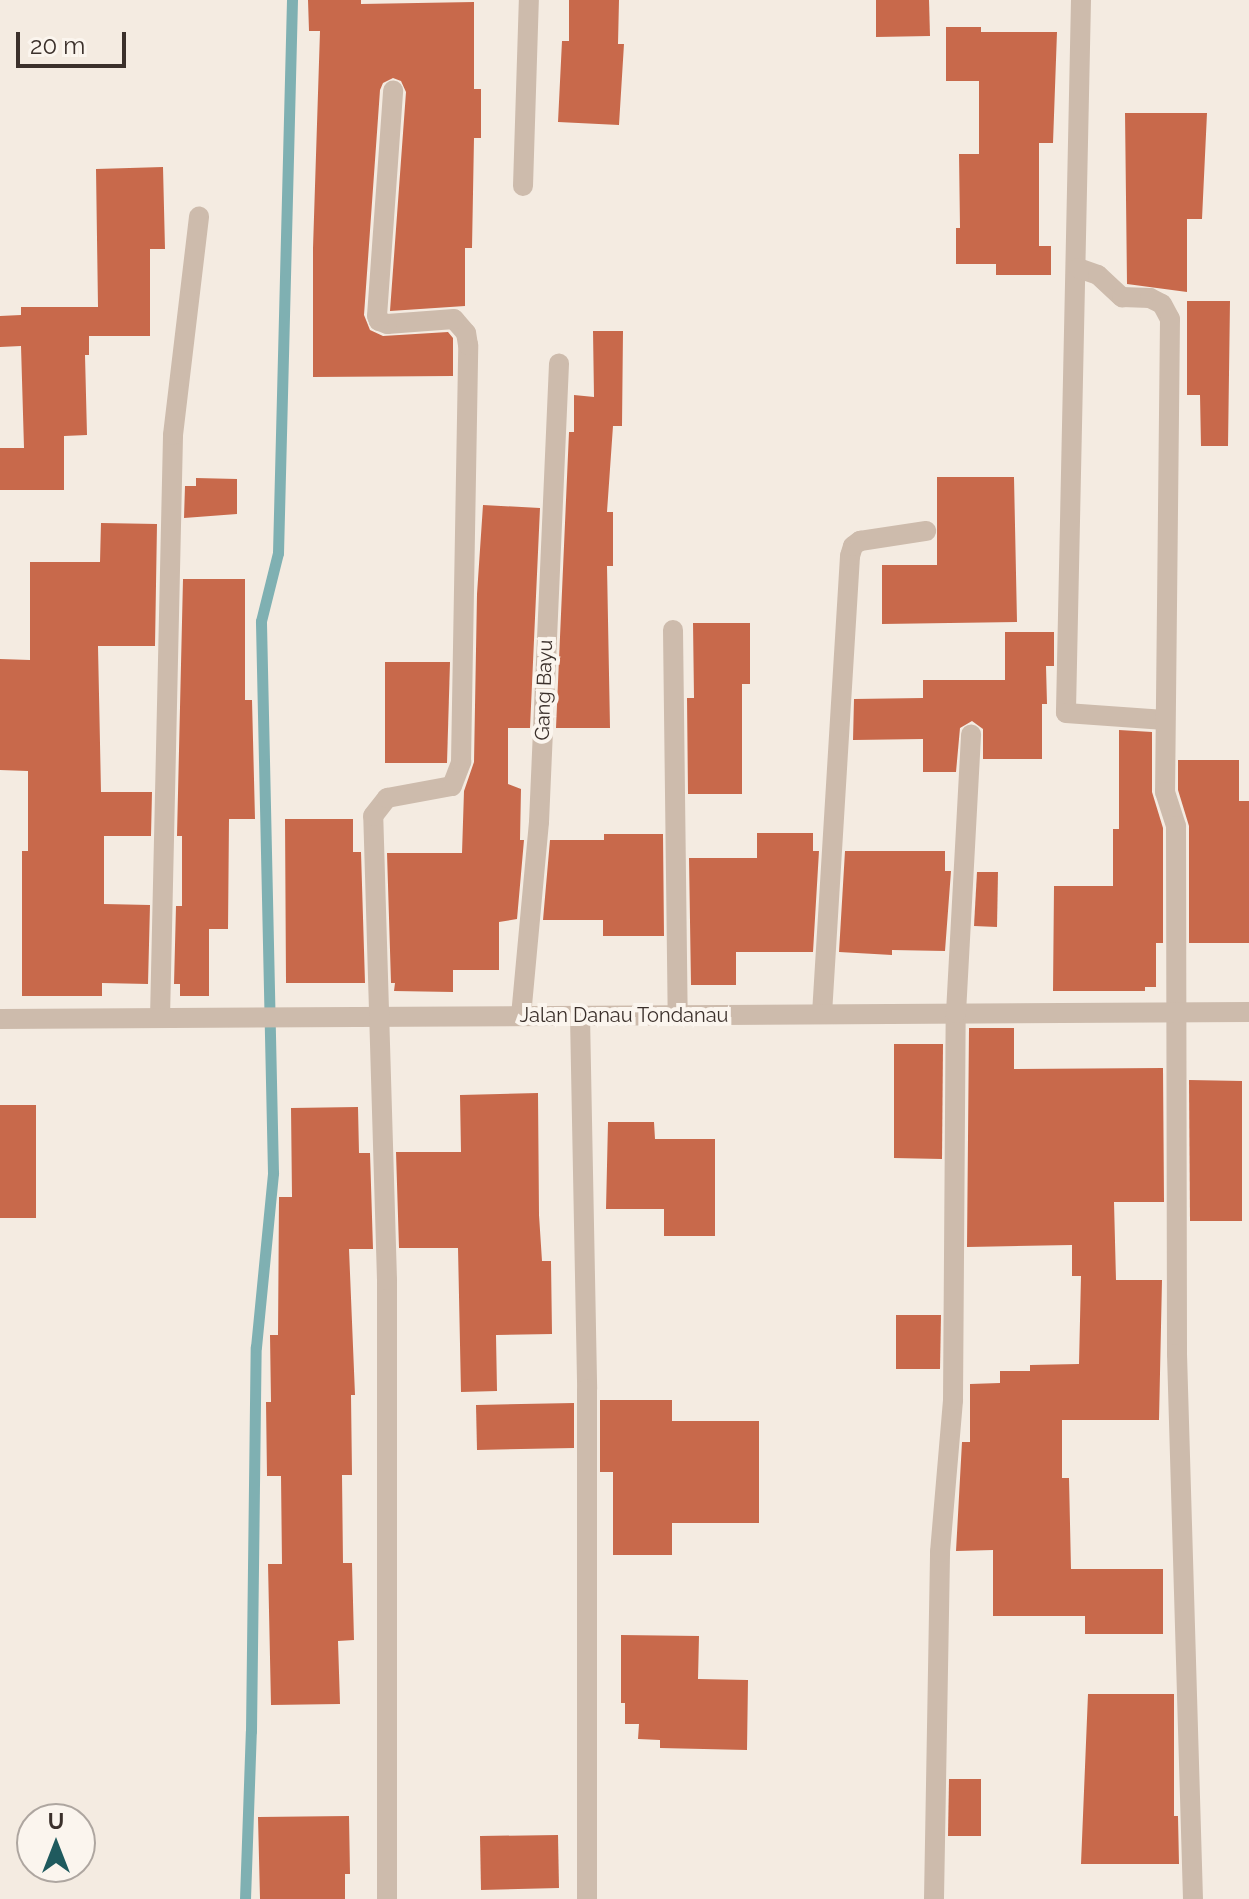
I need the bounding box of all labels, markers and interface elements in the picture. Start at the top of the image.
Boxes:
scale bar [20,16,130,66]
text: 20 m [30,31,85,60]
street label: Gang Bayu [530,639,558,741]
street label: Jalan Danau Tondanau [519,1003,729,1027]
north arrow [16,1803,96,1883]
text: U [48,1808,64,1834]

